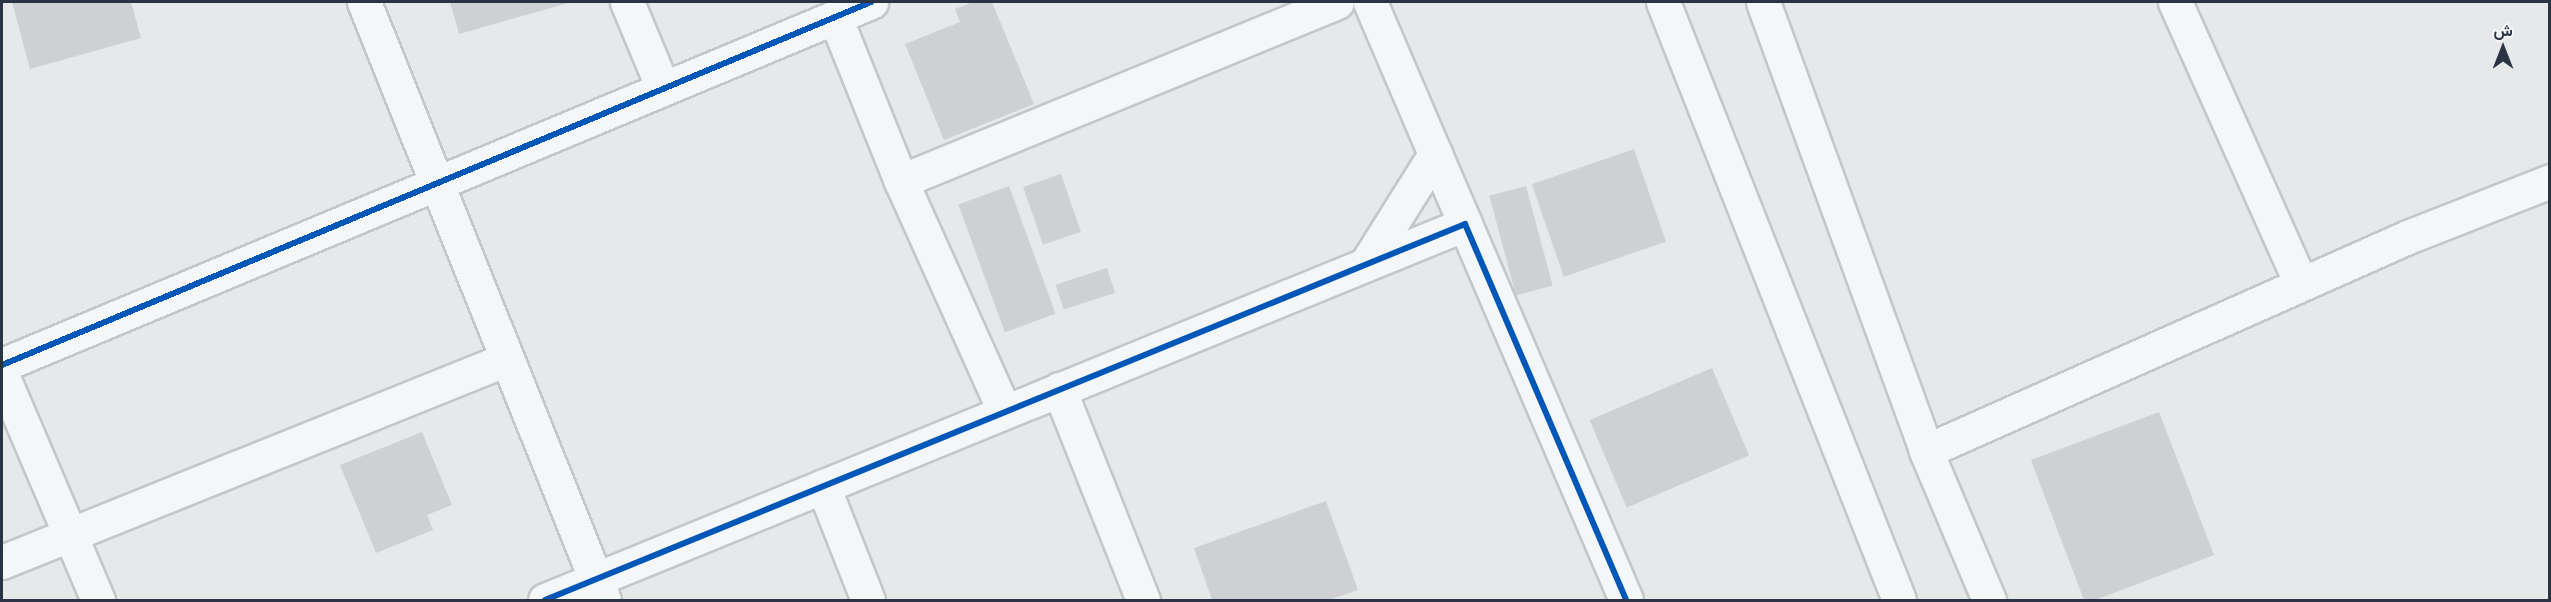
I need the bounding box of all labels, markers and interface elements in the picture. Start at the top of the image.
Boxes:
north arrow [2473,18,2533,78]
text: ش [2493,20,2513,39]

